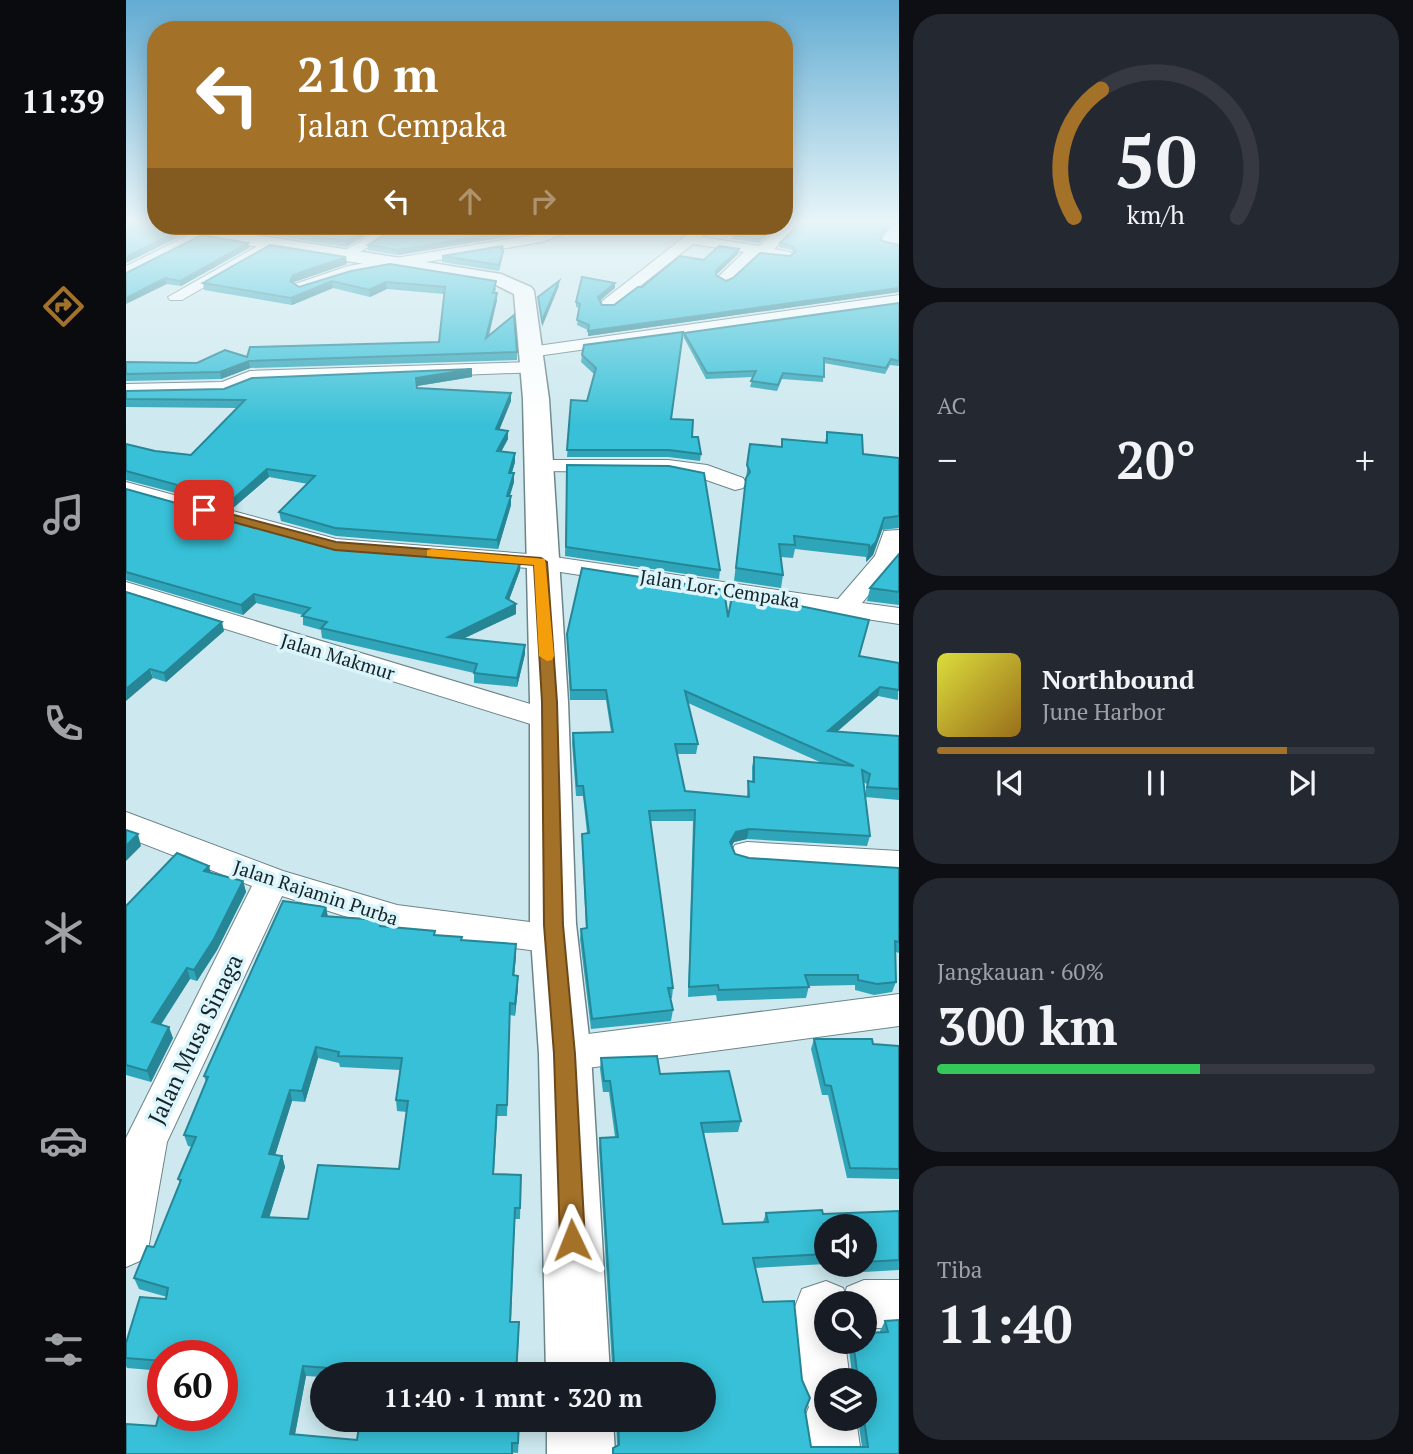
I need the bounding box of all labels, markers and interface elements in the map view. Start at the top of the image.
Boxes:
text: 210 m [297,41,439,106]
icon: left [182,49,273,140]
text: 11:39 [21,80,105,122]
text: Jalan Cempaka [297,104,507,146]
text: 50 [1115,111,1197,208]
icon: left [378,182,416,220]
icon: ahead [451,182,489,220]
icon: right [524,182,562,220]
text: km/h [1127,198,1185,231]
icon: directions [39,282,88,331]
text: AC [937,390,966,421]
text: 20° [1116,425,1196,494]
text: − [937,435,957,485]
text: + [1355,435,1375,485]
pin [174,480,234,540]
icon: music [39,490,88,539]
icon: arrive [185,491,223,529]
street label: Jalan Lor. Cempaka [638,563,802,613]
street label: Jalan Makmur [278,627,399,685]
text: Northbound [1042,662,1195,696]
text: June Harbor [1042,696,1165,727]
icon: phone [39,699,88,748]
icon: previous [991,764,1029,802]
icon: pause [1137,764,1175,802]
icon: next [1283,764,1321,802]
street label: Jalan Rajamin Purba [231,854,402,931]
icon: climate [39,908,88,957]
street label: Jalan Musa Sinaga [140,948,250,1129]
text: Jangkauan · 60% [937,956,1104,987]
text: 300 km [937,991,1118,1060]
icon: car [39,1116,88,1165]
position arrow [535,1203,609,1277]
map controls [814,1214,877,1431]
button: sound [814,1214,877,1277]
text: Tiba [937,1254,982,1285]
text: 11:40 [937,1289,1072,1358]
button: search [814,1291,877,1354]
icon: filters [39,1325,88,1374]
speed limit sign: 60 [147,1340,238,1431]
button: layers [814,1368,877,1431]
text: 11:40 · 1 mnt · 320 m [383,1380,643,1414]

